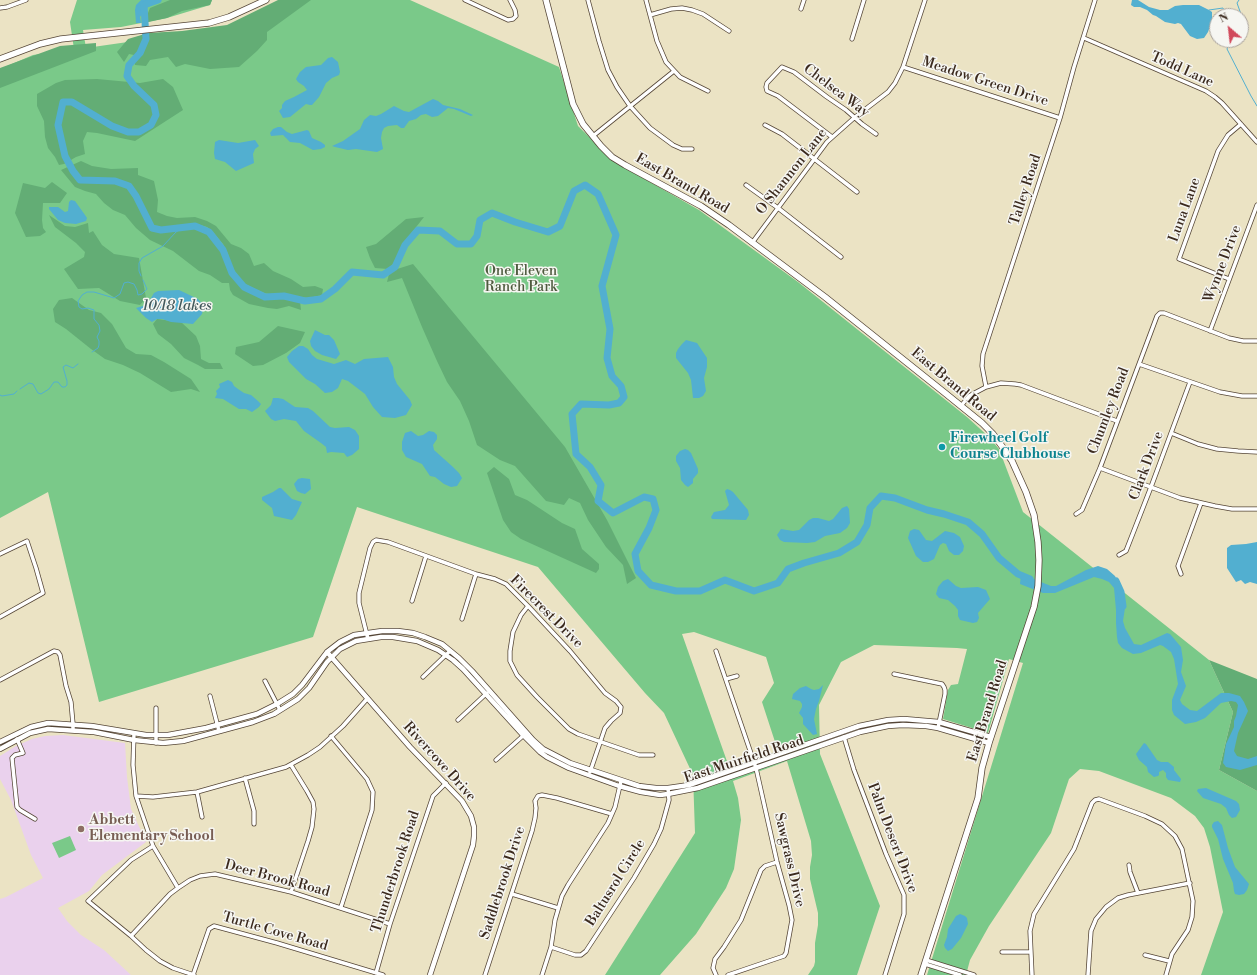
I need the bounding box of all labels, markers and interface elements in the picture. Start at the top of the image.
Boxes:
north arrow [1209,8,1249,48]
text: N [1217,10,1231,27]
street label: Todd Lane [1148,49,1216,91]
street label: Meadow Green Drive [920,54,1050,110]
street label: Chelsea Way [800,61,872,121]
street label: O Shannon Lane [753,126,831,218]
street label: East Brand Road [632,150,732,218]
street label: Talley Road [1007,152,1045,228]
street label: Luna Lane [1166,175,1204,245]
street label: Wynne Drive [1201,223,1245,305]
park label: One Eleven Ranch Park [485,264,557,296]
water label: 10/18 lakes [142,297,212,315]
street label: East Brand Road [907,345,999,425]
street label: Chumley Road [1085,365,1133,457]
street label: Clark Drive [1126,429,1168,503]
place label: Firewheel Golf Course Clubhouse [950,431,1071,464]
marker: Firewheel Golf Course Clubhouse [937,442,947,452]
street label: Firecrest Drive [506,572,586,652]
street label: East Brand Road [965,658,1011,764]
street label: Rivercove Drive [399,719,479,805]
street label: East Muirfield Road [682,733,806,787]
street label: Palm Desert Drive [863,781,921,895]
street label: Thunderbrook Road [368,809,424,935]
street label: Sawgrass Drive [770,811,808,909]
place label: Abbett Elementary School [89,813,214,846]
marker: Abbett Elementary School [76,824,86,834]
street label: Saddlebrook Drive [477,824,529,942]
street label: Baltusrol Circle [583,836,649,930]
street label: Deer Brook Road [223,857,331,901]
street label: Turtle Cove Road [220,909,330,955]

